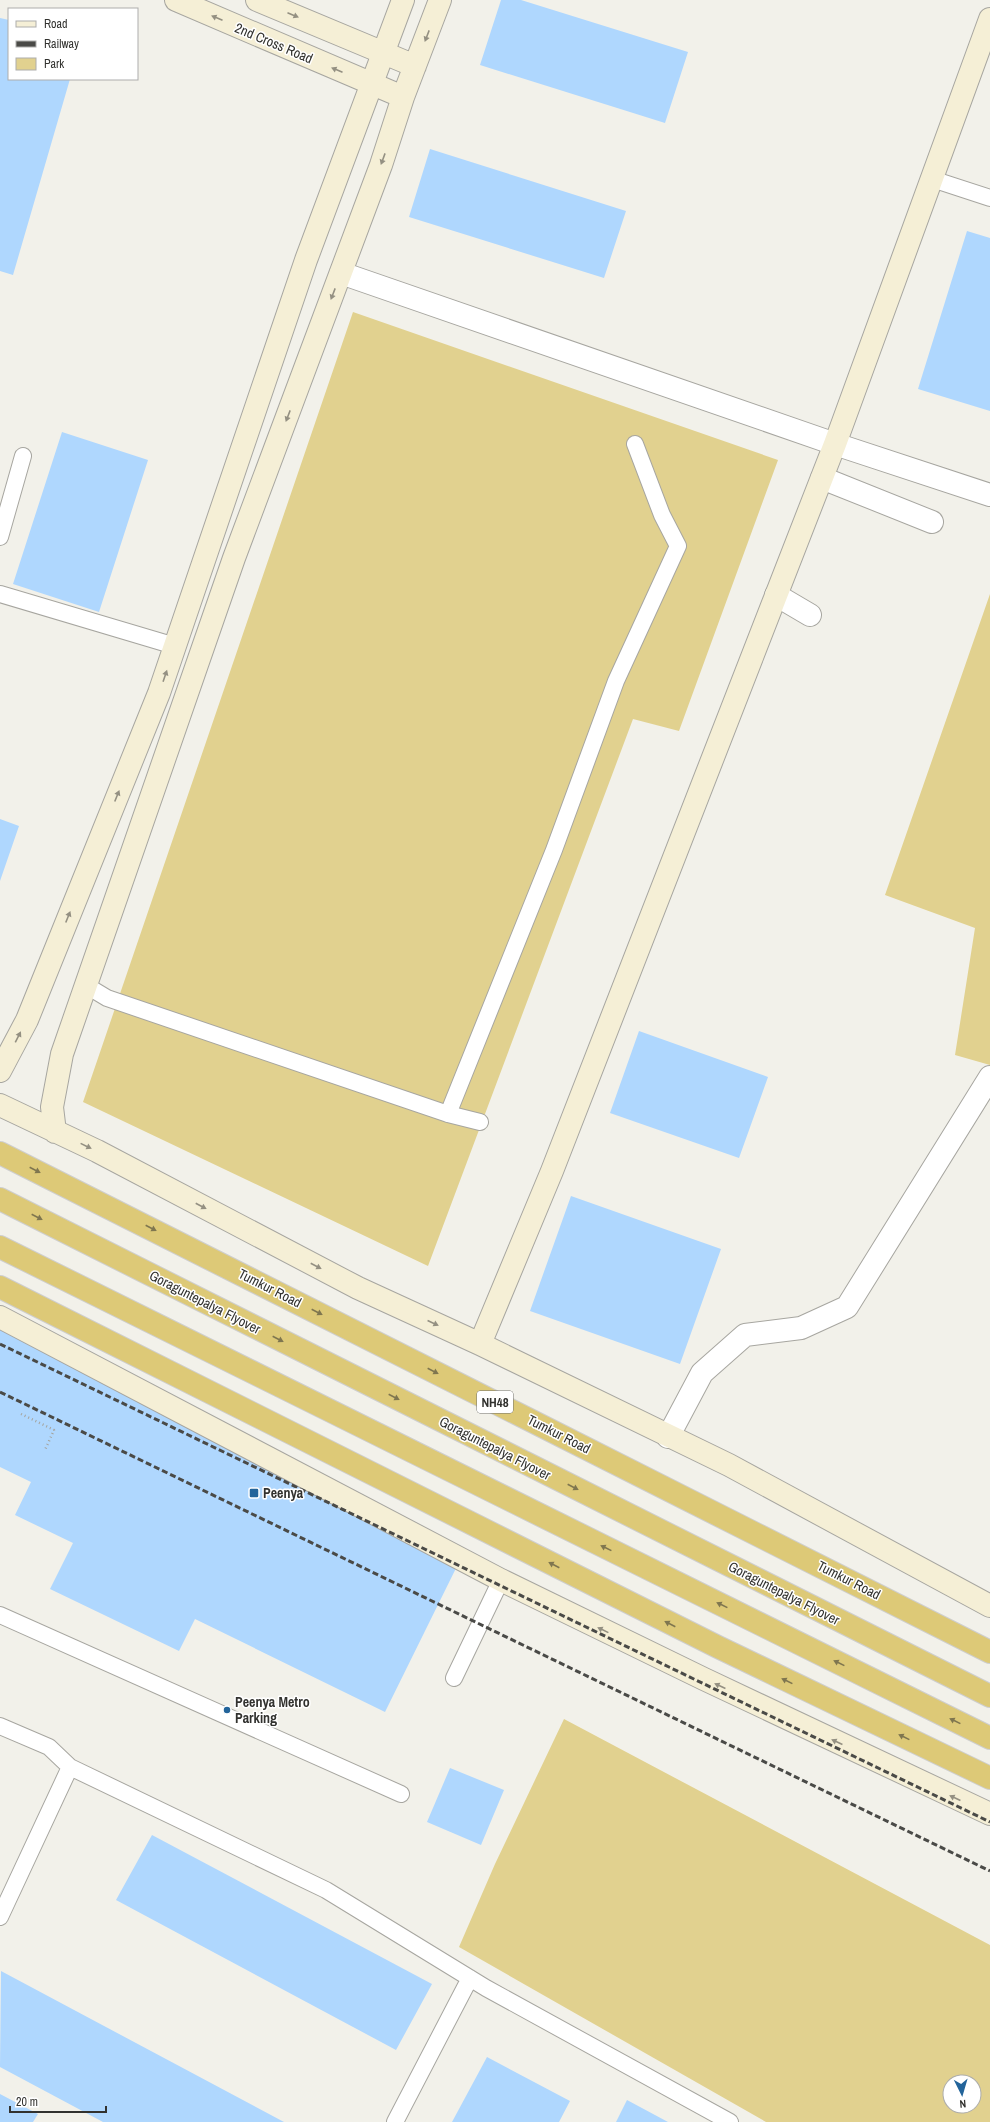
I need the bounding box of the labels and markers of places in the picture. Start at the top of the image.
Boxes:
place label: Peenya [263,1484,304,1502]
marker: Peenya [248,1487,260,1499]
place label: Peenya Metro Parking [235,1693,310,1727]
marker: Peenya Metro Parking [222,1705,232,1715]

